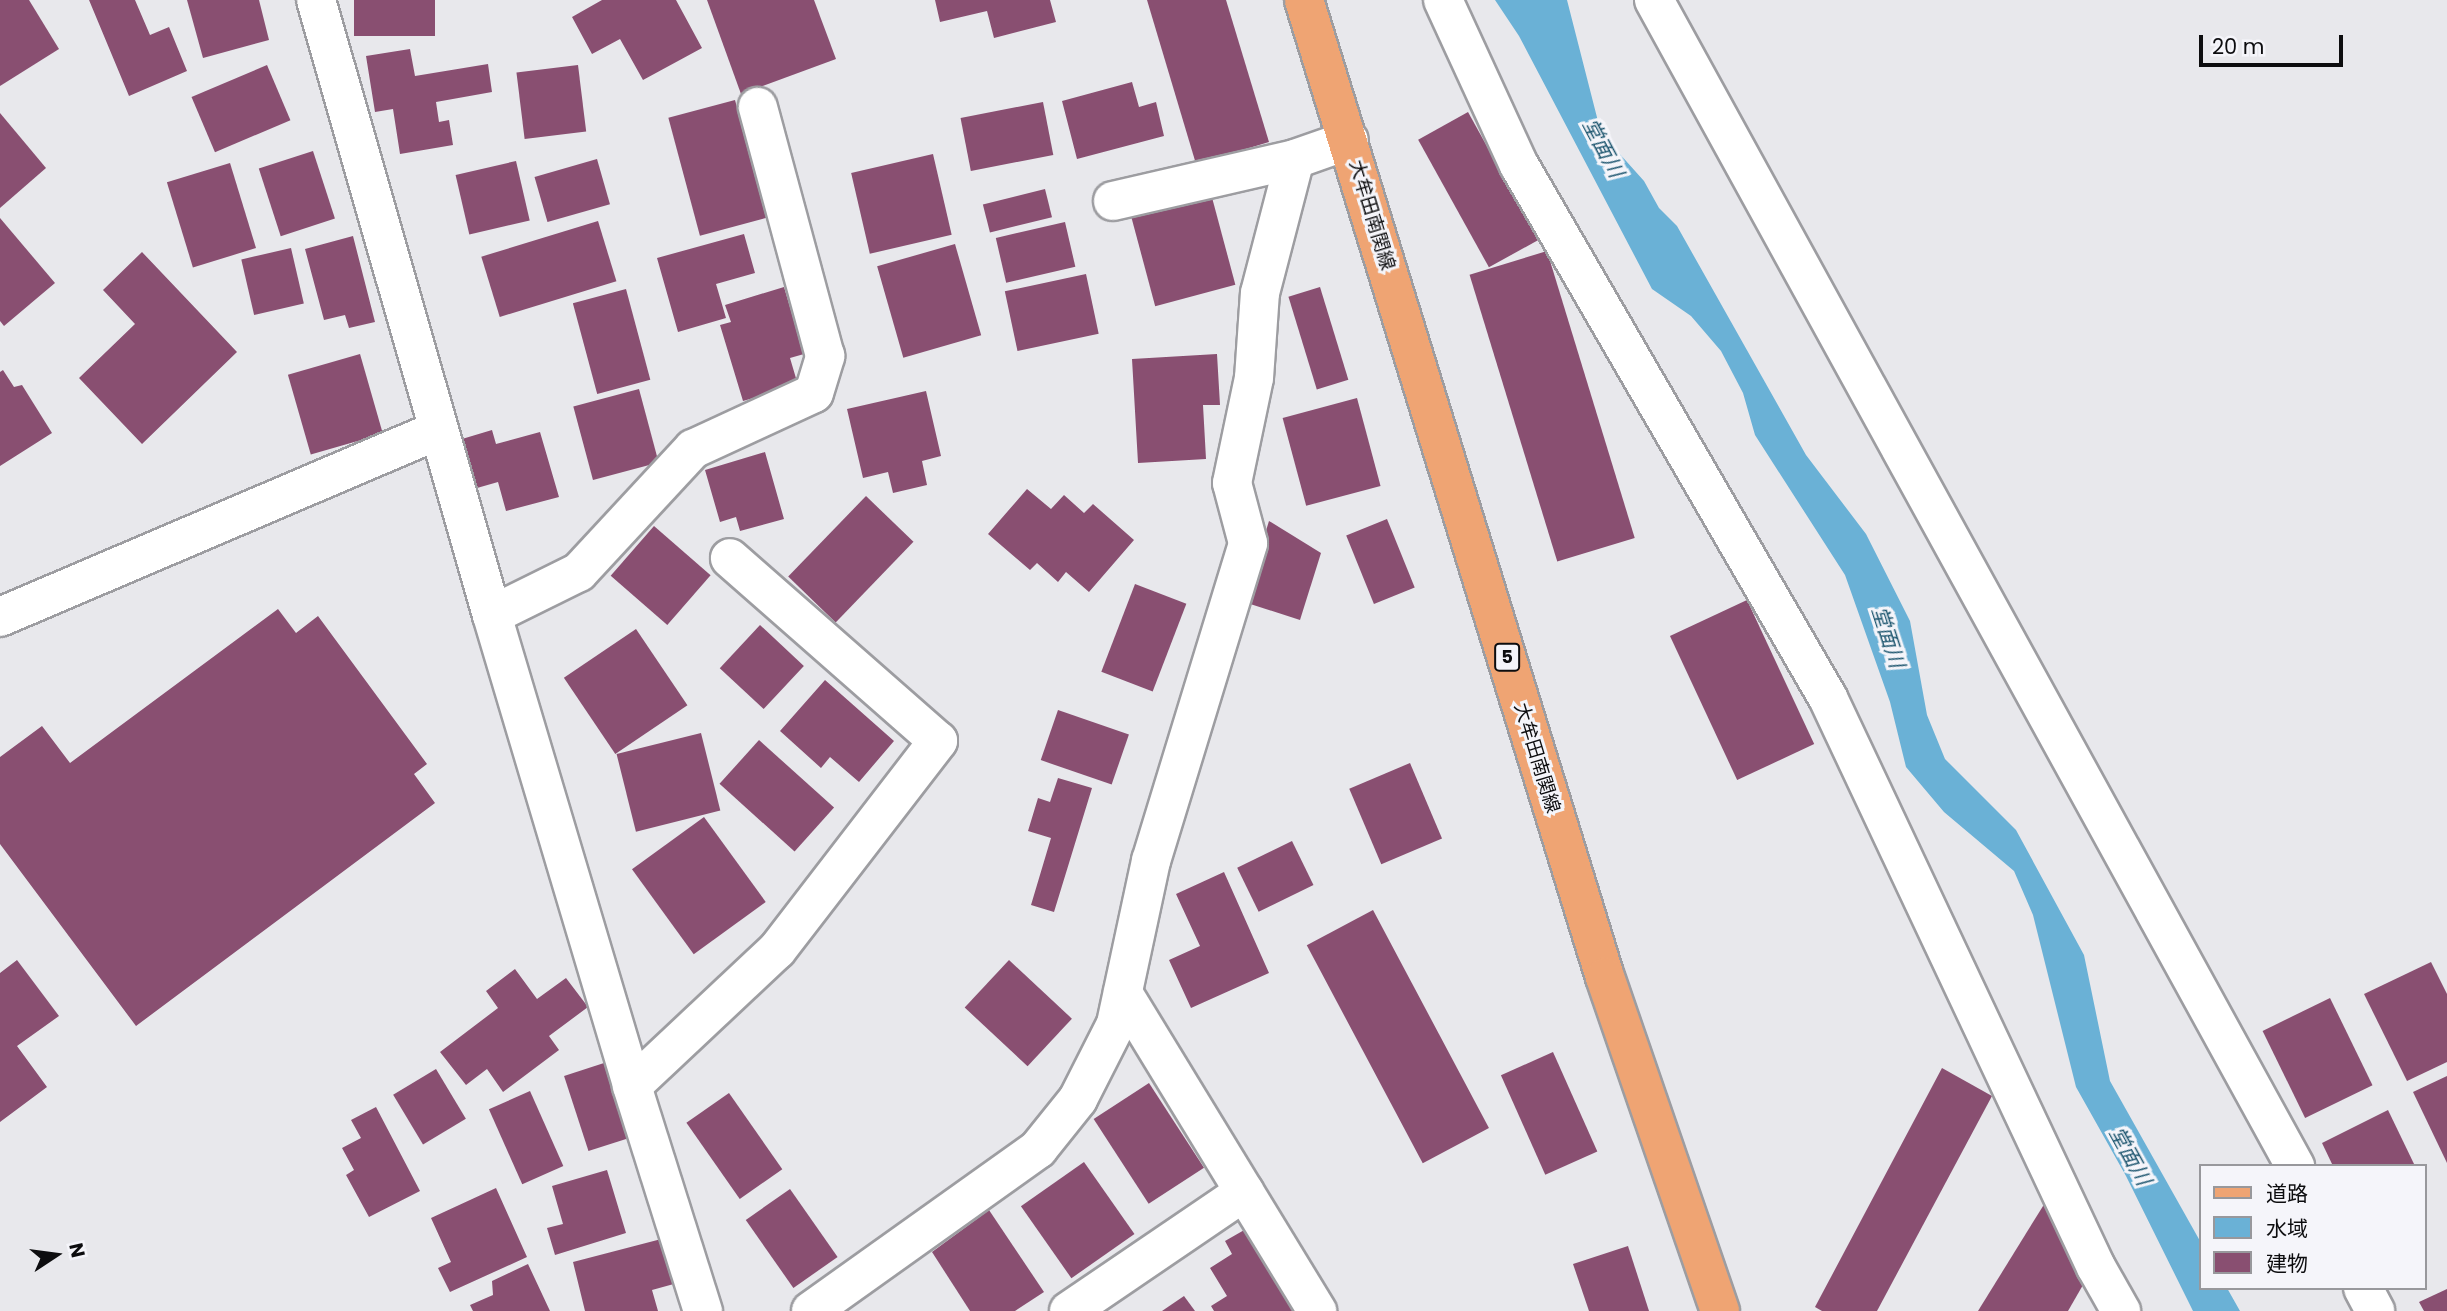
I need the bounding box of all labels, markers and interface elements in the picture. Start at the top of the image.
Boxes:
scale bar [2202,21,2346,65]
text: 20 m [2212,32,2265,61]
water label: 堂面川 [1577,114,1629,182]
street label: 大牟田南関線 [1344,157,1400,273]
water label: 堂面川 [1866,603,1910,671]
road number: 5 [1493,642,1521,672]
street label: 大牟田南関線 [1509,700,1565,816]
water label: 堂面川 [2104,1122,2156,1190]
legend [2198,1164,2426,1290]
text: 道路 [2266,1179,2308,1208]
text: 水域 [2266,1214,2308,1243]
north arrow [21,1220,91,1290]
text: N [62,1240,92,1260]
text: 建物 [2266,1249,2308,1278]

